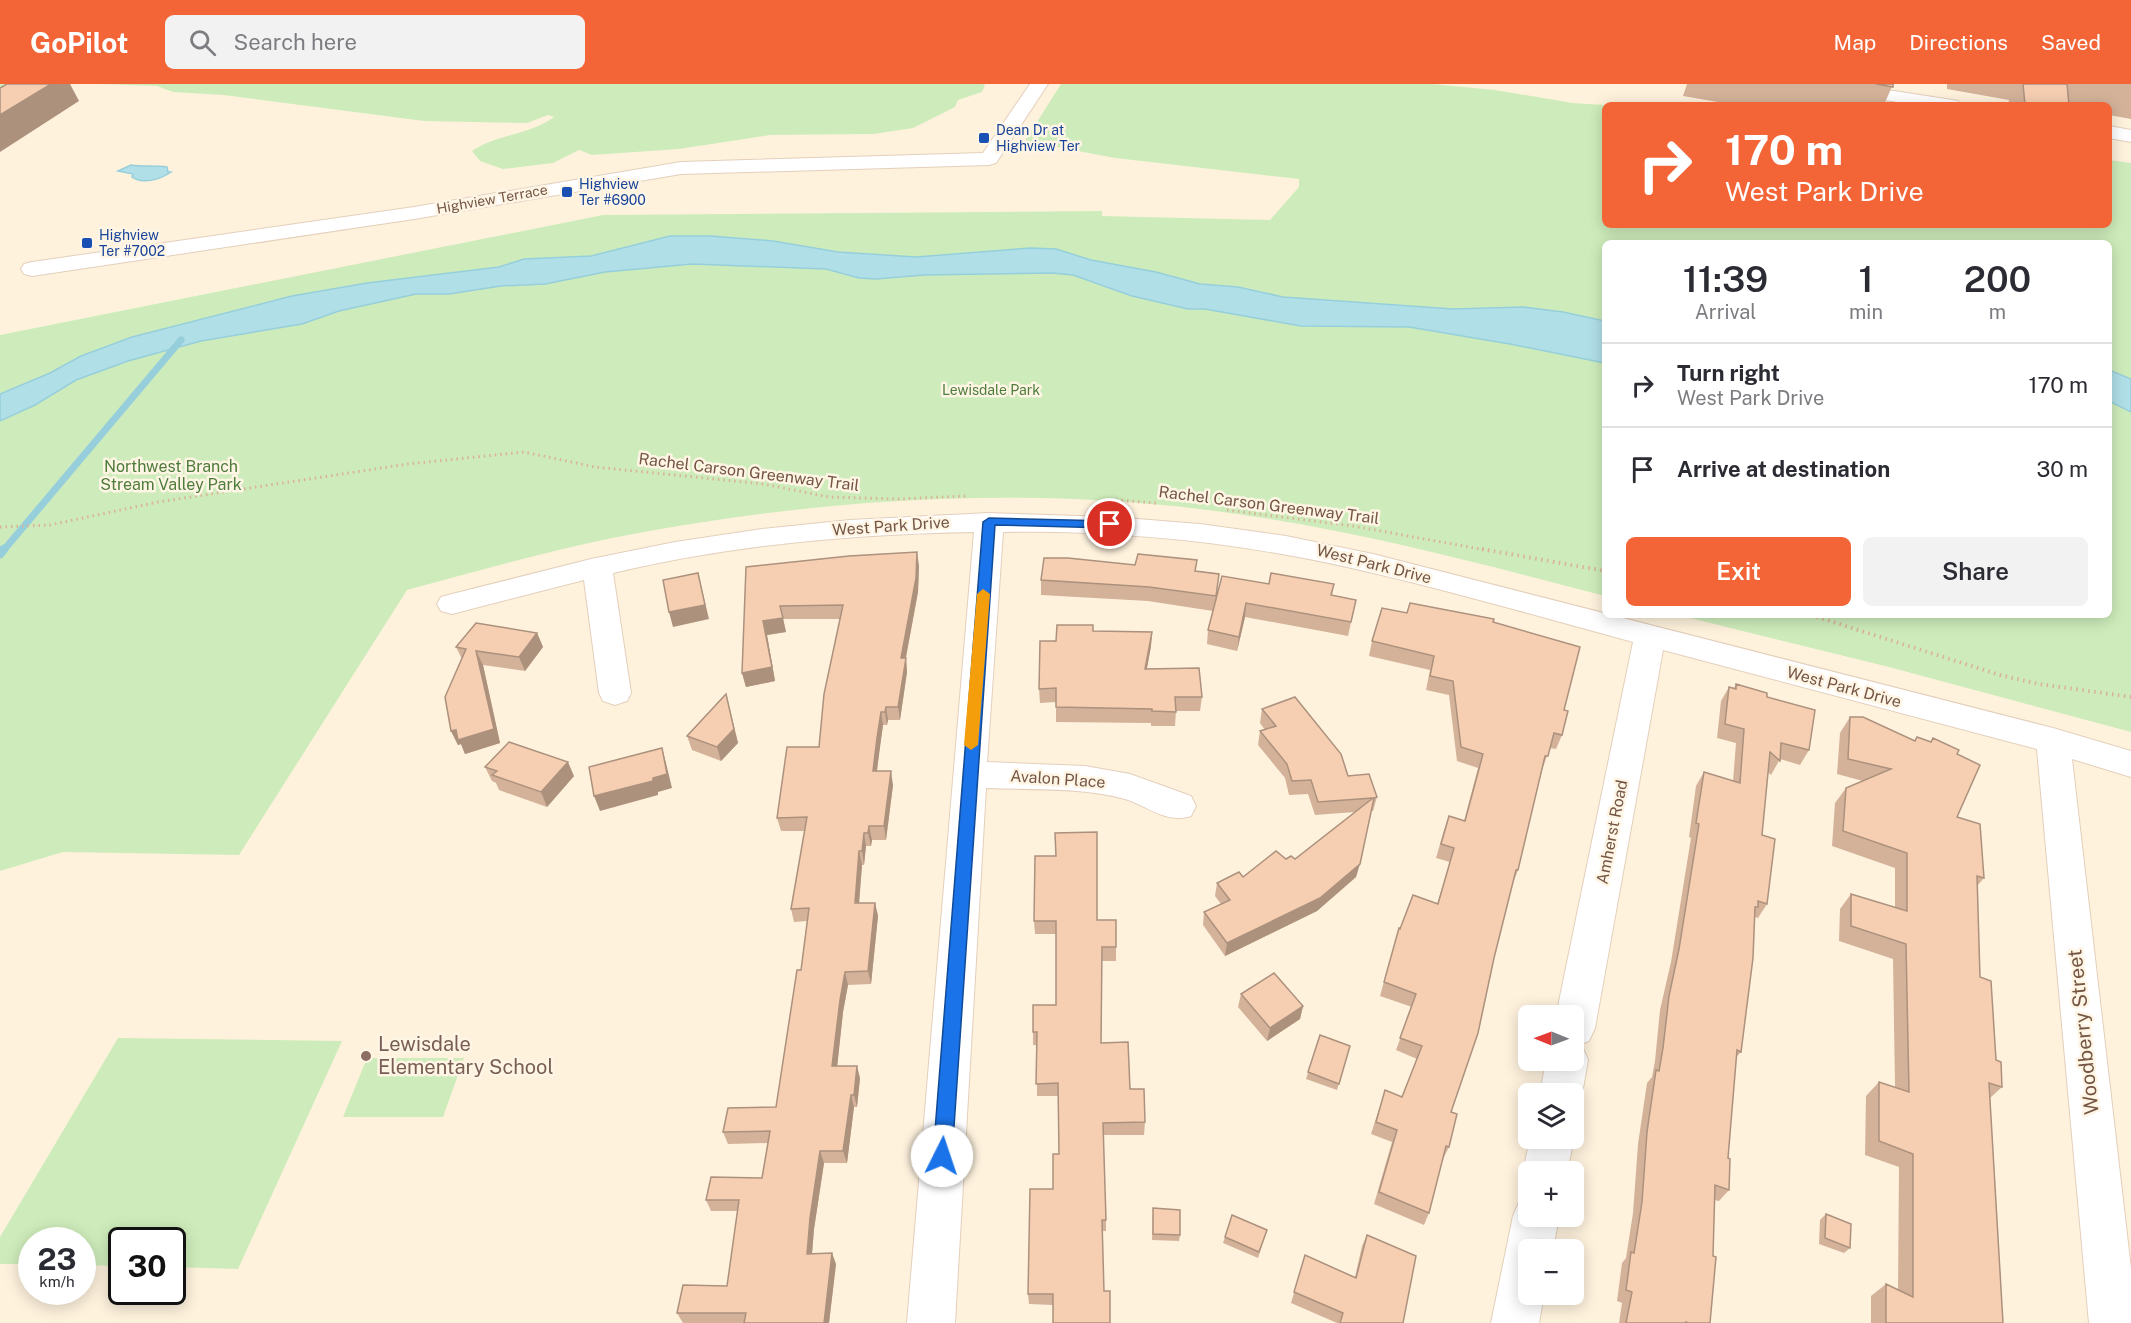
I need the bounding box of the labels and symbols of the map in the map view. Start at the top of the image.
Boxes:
place label: Dean Dr at Highview Ter [996,122,1080,154]
marker: Dean Dr at Highview Ter [977,131,991,145]
place label: Highview Ter #6900 [579,176,646,208]
street label: Highview Terrace [435,181,549,217]
marker: Highview Ter #6900 [560,185,574,199]
place label: Highview Ter #7002 [99,227,165,259]
marker: Highview Ter #7002 [80,236,94,250]
park label: Lewisdale Park [942,382,1040,398]
street label: Rachel Carson Greenway Trail [638,449,861,495]
park label: Northwest Branch Stream Valley Park [100,457,242,494]
street label: Rachel Carson Greenway Trail [1158,482,1381,528]
pin [1084,498,1135,549]
street label: West Park Drive [832,512,950,540]
street label: West Park Drive [1315,541,1433,587]
street label: West Park Drive [1785,663,1903,711]
street label: Avalon Place [1010,766,1106,792]
street label: Amherst Road [1593,778,1631,886]
street label: Woodberry Street [2062,948,2104,1116]
north arrow [1518,1005,1584,1071]
place label: Lewisdale Elementary School [378,1032,553,1079]
marker: Lewisdale Elementary School [359,1049,373,1063]
position arrow [910,1124,974,1188]
speed limit sign: 30 [108,1227,186,1305]

